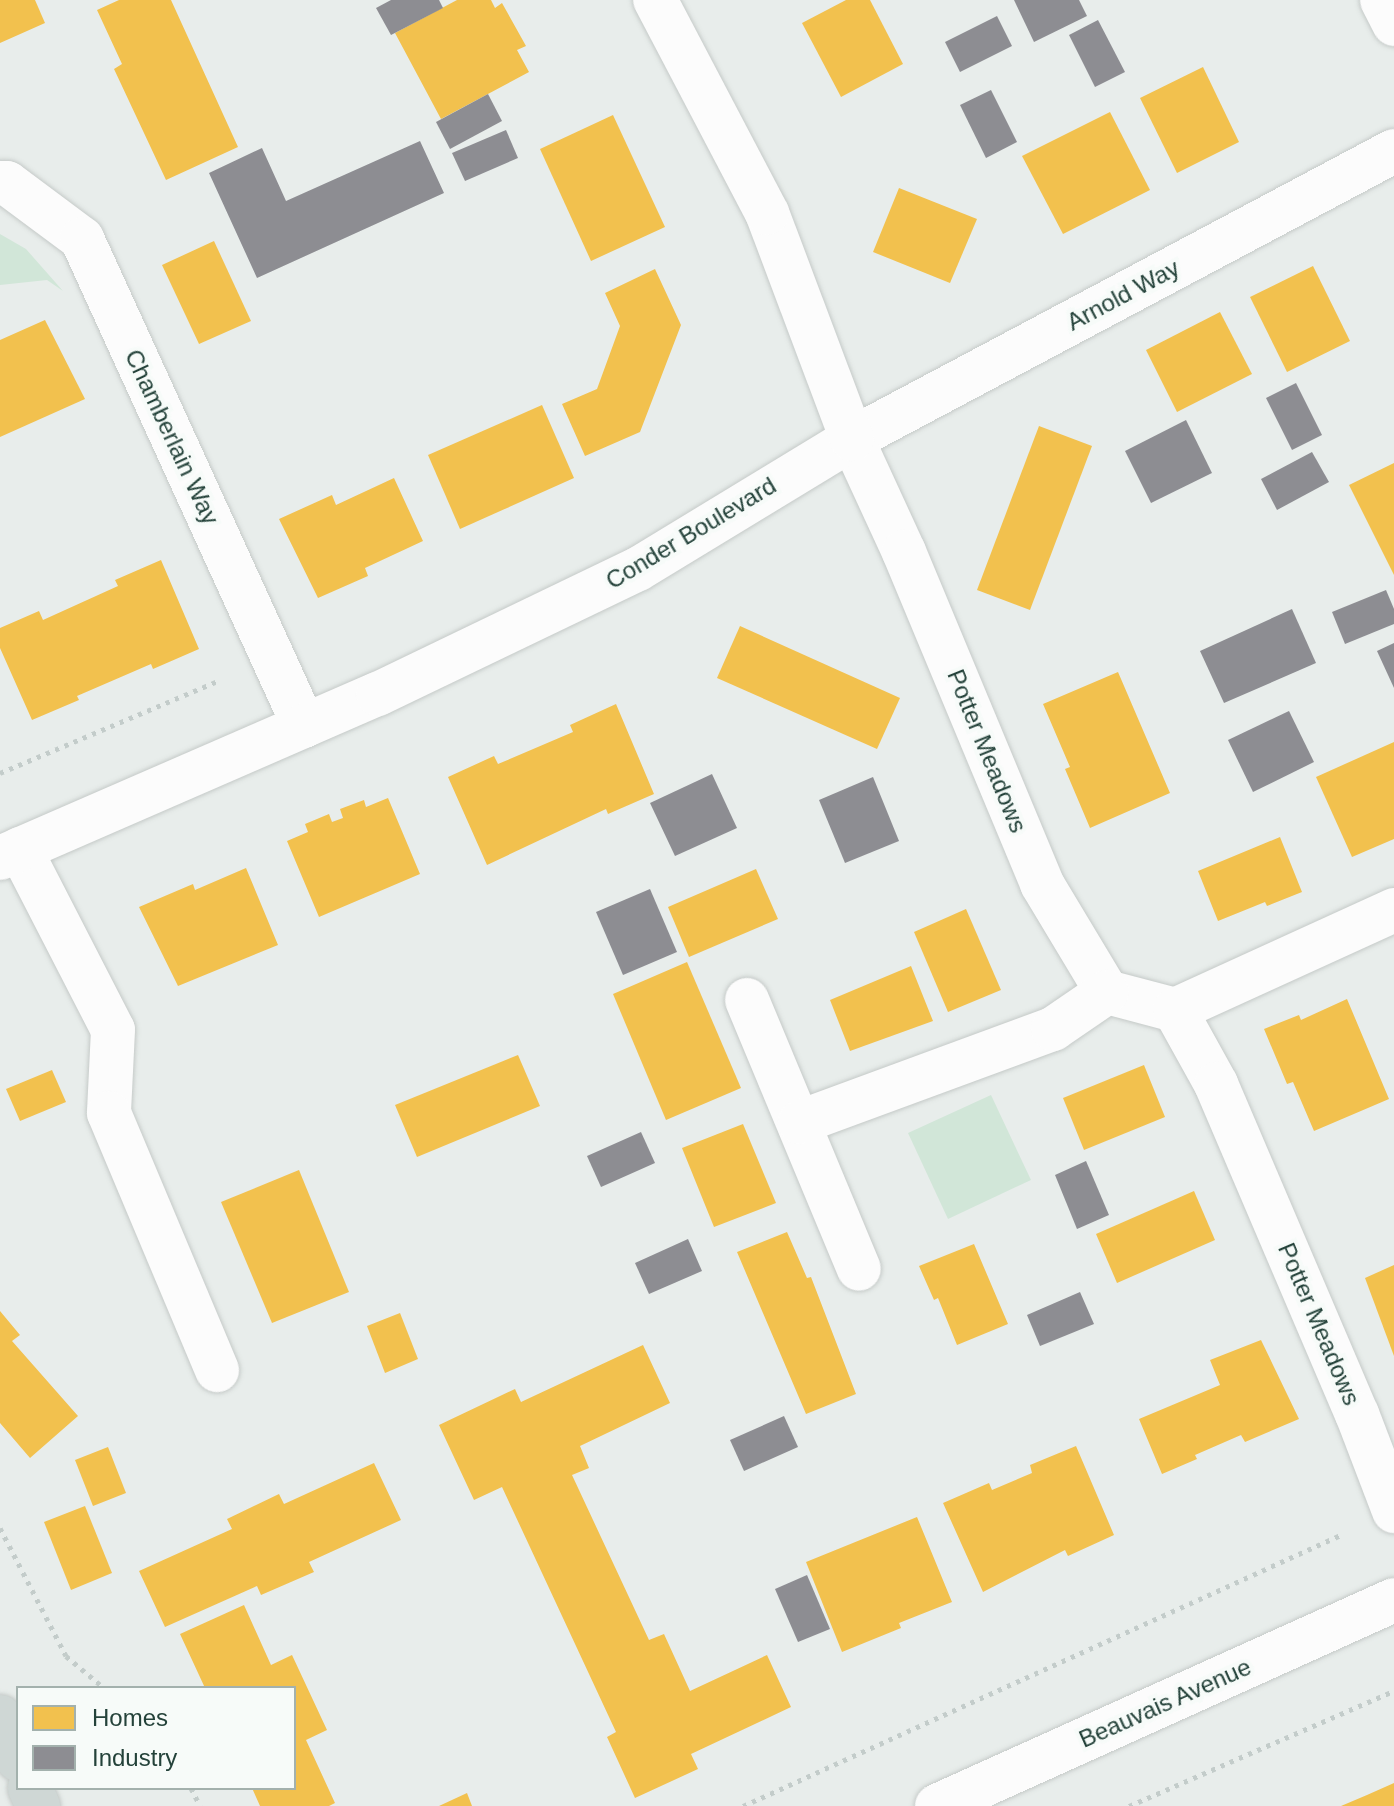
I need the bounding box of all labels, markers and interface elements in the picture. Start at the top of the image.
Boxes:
street label: Arnold Way [1062,253,1184,337]
street label: Chamberlain Way [119,345,225,529]
street label: Conder Boulevard [601,471,781,595]
street label: Potter Meadows [941,665,1033,837]
street label: Potter Meadows [1272,1239,1366,1409]
street label: Beauvais Avenue [1074,1652,1256,1754]
legend [16,1686,296,1790]
text: Homes [92,1704,168,1731]
text: Industry [92,1744,177,1771]

